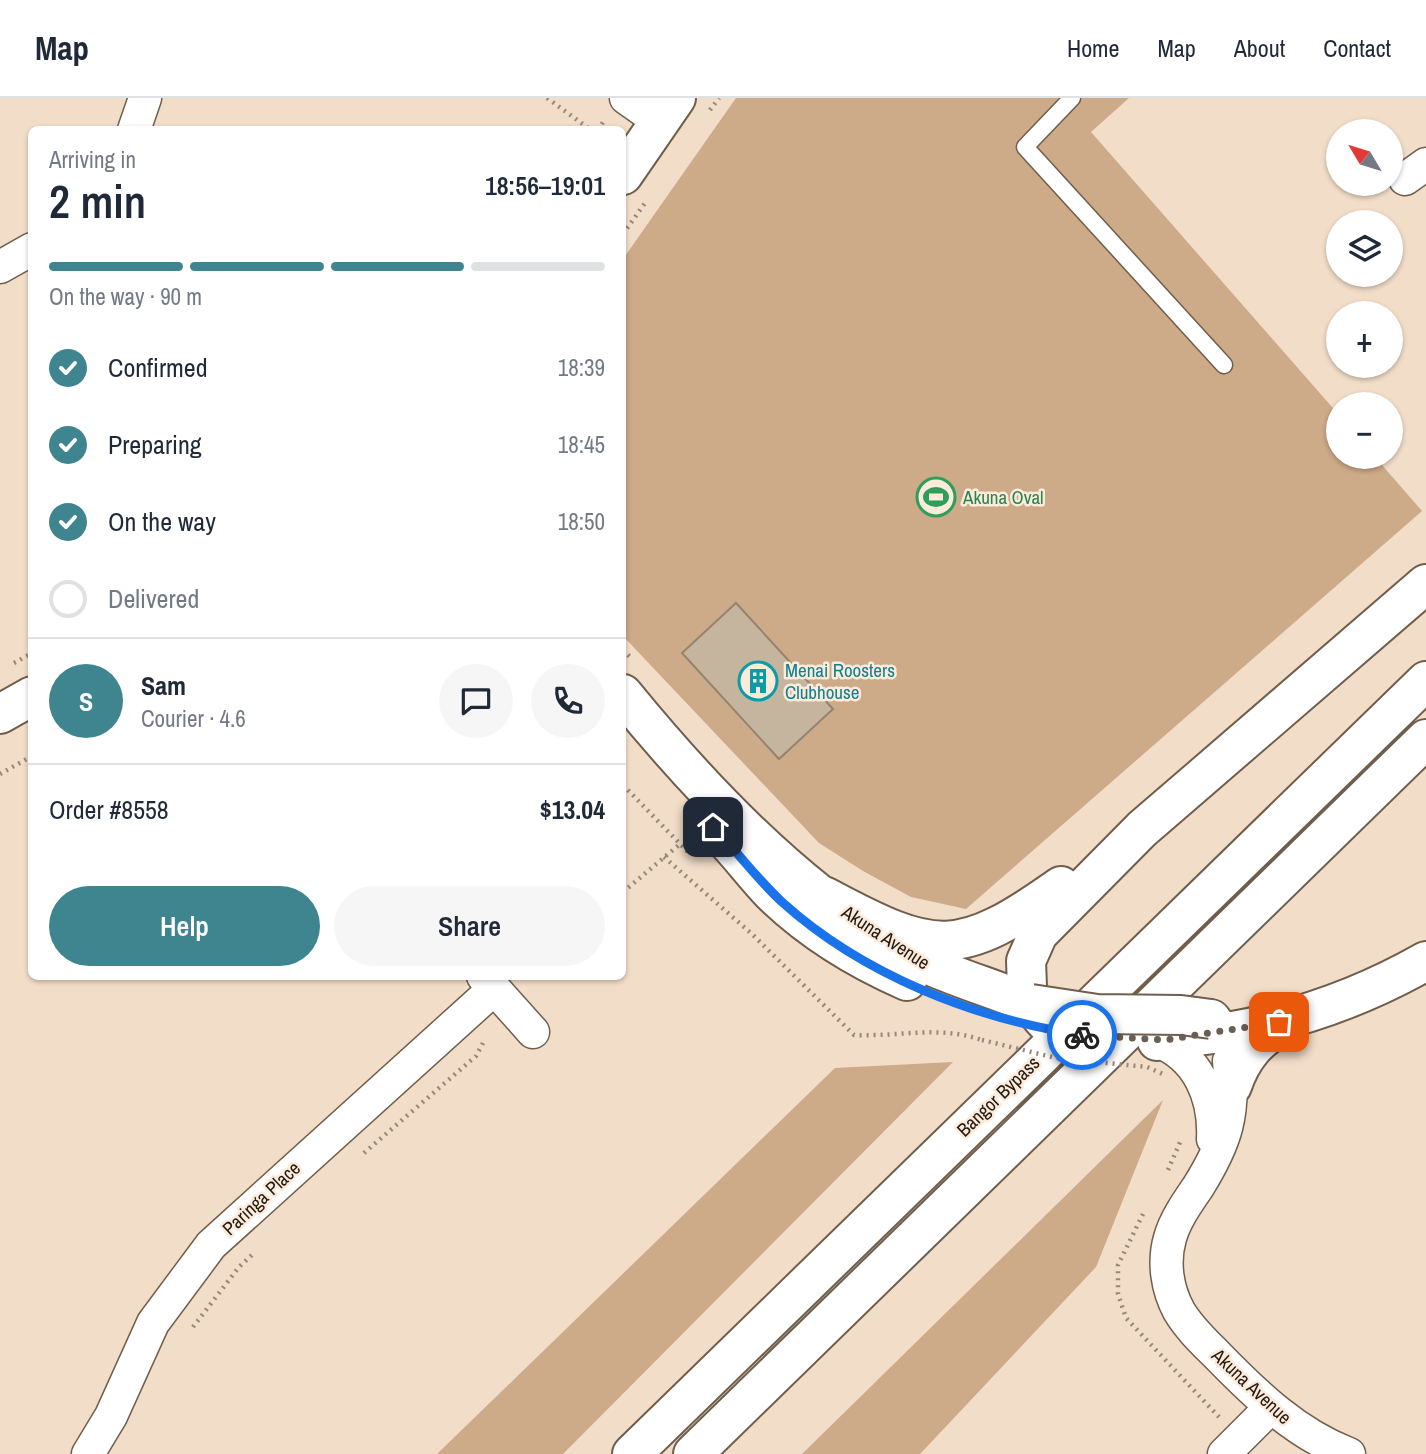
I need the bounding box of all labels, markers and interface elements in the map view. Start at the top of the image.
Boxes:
text: Map [35,26,89,70]
text: Home [1067,32,1119,64]
text: Map [1157,32,1196,64]
text: About [1234,32,1285,64]
text: Contact [1323,32,1391,64]
north arrow [1326,119,1404,196]
map controls [1326,119,1403,469]
text: Arriving in [49,144,136,175]
text: 18:56–19:01 [485,168,605,203]
text: 2 min [49,170,146,232]
button: layers [1326,210,1403,287]
text: On the way · 90 m [49,281,202,312]
button: + [1326,301,1403,378]
icon: check [49,349,87,387]
text: Confirmed [108,350,208,385]
text: 18:39 [558,352,605,383]
button: − [1326,392,1403,469]
icon: check [49,426,87,464]
text: Preparing [108,427,202,462]
text: 18:45 [558,429,605,460]
sports icon: Akuna Oval [915,476,957,518]
place label: Akuna Oval [962,484,1044,510]
icon: check [49,503,87,541]
text: On the way [108,504,216,539]
text: 18:50 [558,506,605,537]
text: Delivered [108,581,199,616]
place label: Menai Roosters Clubhouse [785,657,895,705]
building icon: Menai Roosters Clubhouse [737,660,779,702]
button: chat [439,664,513,738]
button: phone [531,664,605,738]
text: Sam [141,668,186,703]
text: S [79,684,93,719]
text: Courier · 4.6 [141,703,246,734]
text: Order #8558 [49,792,169,827]
text: $13.04 [540,792,605,827]
pin [683,797,743,857]
icon: home [694,808,732,846]
button: Help [49,886,320,966]
button: Share [334,886,605,966]
street label: Akuna Avenue [836,898,935,975]
pin [1249,992,1309,1052]
courier [1047,1000,1117,1070]
icon: bag [1260,1003,1298,1041]
icon: bike [1063,1016,1101,1054]
street label: Bangor Bypass [951,1050,1045,1142]
street label: Paringa Place [216,1155,306,1241]
street label: Akuna Avenue [1206,1342,1298,1430]

